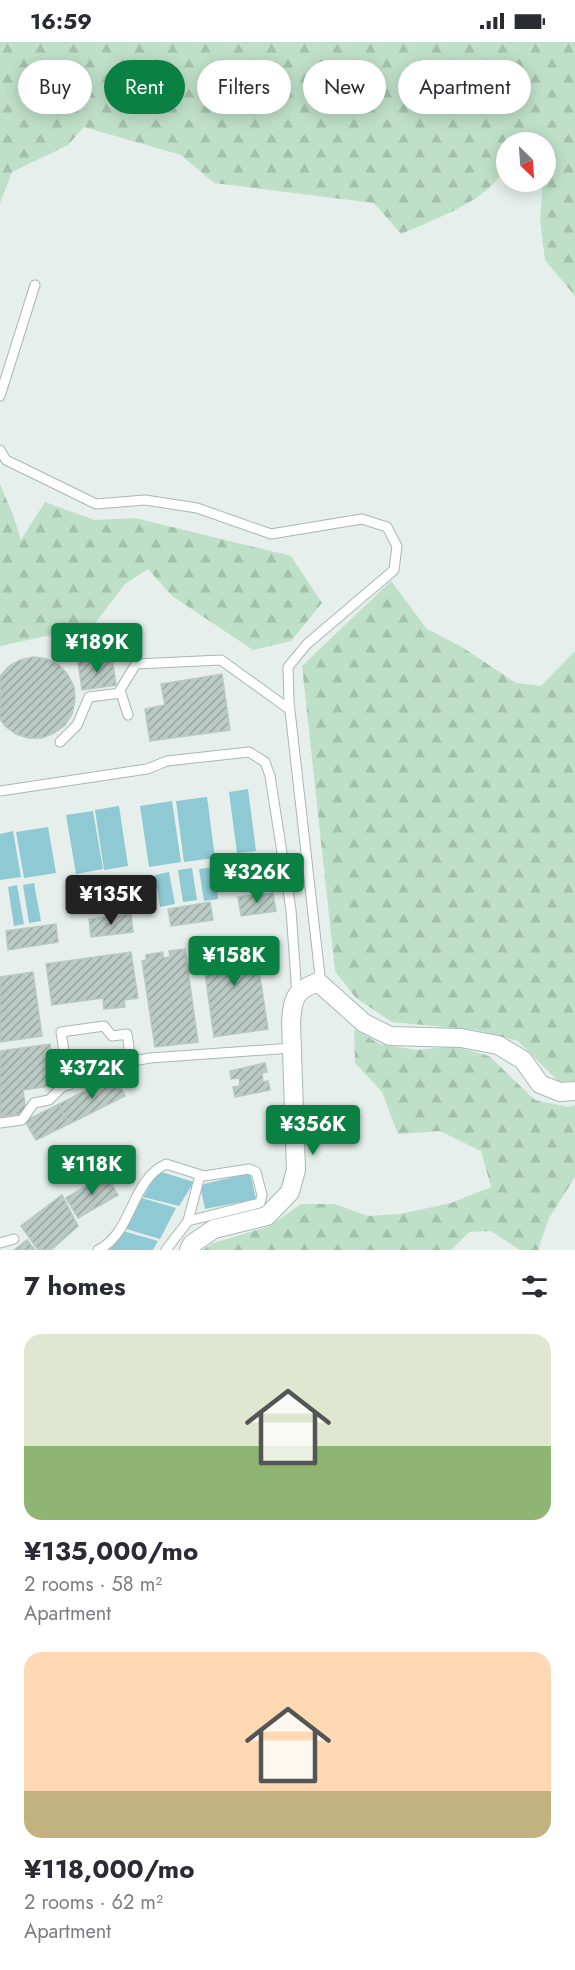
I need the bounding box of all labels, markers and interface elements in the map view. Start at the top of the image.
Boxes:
text: 16:59 [30,5,92,37]
chip: Buy [18,60,92,114]
chip: Rent [104,60,185,114]
chip: Filters [197,60,291,114]
chip: New [303,60,386,114]
chip: Apartment [398,60,531,114]
north arrow [496,132,556,192]
map controls [496,132,556,192]
pin: ¥189K [55,623,139,674]
text: ¥189K [65,628,129,657]
pin: ¥326K [215,853,299,904]
text: ¥326K [224,858,290,887]
pin: ¥135K [69,875,153,926]
text: ¥135K [80,880,142,909]
pin: ¥158K [192,936,276,987]
text: ¥158K [203,941,265,970]
pin: ¥372K [50,1049,134,1100]
text: ¥372K [60,1054,124,1083]
pin: ¥356K [271,1105,355,1156]
text: ¥356K [280,1110,346,1139]
pin: ¥118K [50,1145,134,1196]
text: ¥118K [62,1150,122,1179]
text: 7 homes [24,1267,126,1305]
icon: filters [518,1270,551,1303]
icon: home [234,1373,342,1481]
text: ¥135,000/mo [24,1532,198,1570]
text: 2 rooms · 58 m² [24,1570,162,1599]
text: Apartment [24,1599,111,1628]
icon: home [234,1691,342,1799]
text: ¥118,000/mo [24,1850,194,1888]
text: 2 rooms · 62 m² [24,1888,163,1917]
text: Apartment [24,1917,111,1946]

